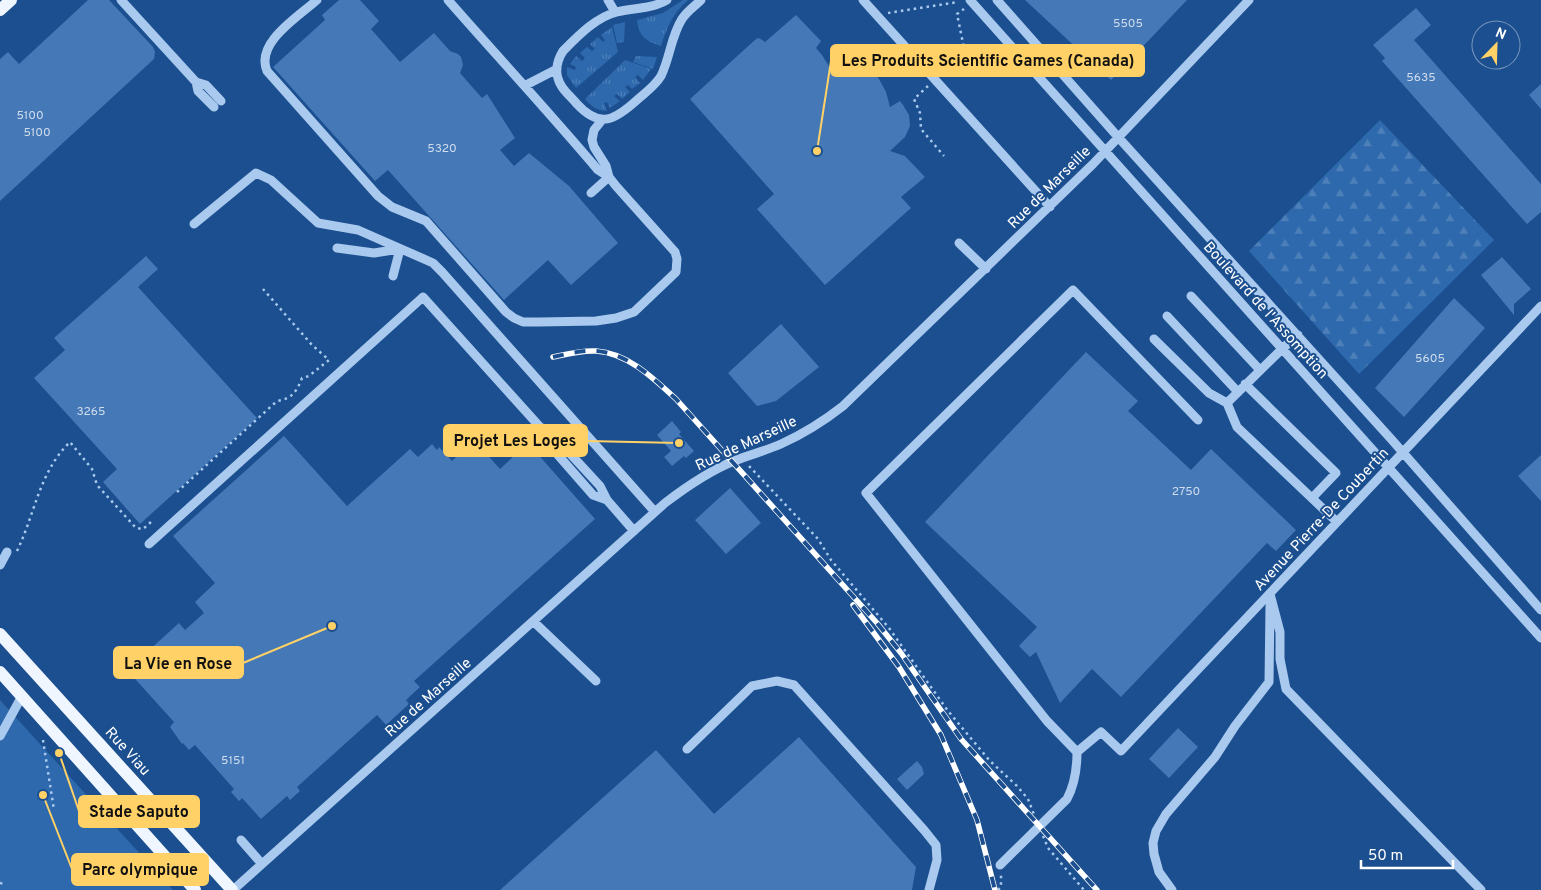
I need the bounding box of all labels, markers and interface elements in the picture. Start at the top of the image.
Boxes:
house number: 5505 [1113,16,1143,32]
north arrow [1471,20,1521,70]
text: N [1493,25,1508,44]
callout: Les Produits Scientific Games (Canada) [831,45,1144,76]
text: Les Produits Scientific Games (Canada) [842,52,1134,72]
house number: 5635 [1406,70,1436,86]
house number: 5100 [16,108,44,124]
house number: 5100 [23,125,51,141]
house number: 5320 [427,141,457,157]
street label: Rue de Marseille [1005,143,1096,234]
street label: Boulevard de l'Assomption [1198,239,1332,384]
house number: 5605 [1415,351,1445,367]
house number: 3265 [77,404,105,420]
street label: Rue de Marseille [693,413,800,476]
callout: Projet Les Loges [444,425,587,456]
text: Projet Les Loges [454,432,577,452]
street label: Avenue Pierre-De Coubertin [1251,444,1394,596]
house number: 2750 [1172,484,1200,500]
callout: La Vie en Rose [114,647,243,678]
street label: Rue de Marseille [382,654,476,742]
text: La Vie en Rose [124,655,232,675]
street label: Rue Viau [100,724,154,780]
house number: 5151 [221,753,245,769]
callout: Stade Saputo [79,796,199,827]
text: Stade Saputo [89,803,189,823]
scale bar [1361,838,1454,870]
text: 50 m [1368,847,1403,866]
callout: Parc olympique [72,854,208,885]
text: Parc olympique [82,861,198,881]

